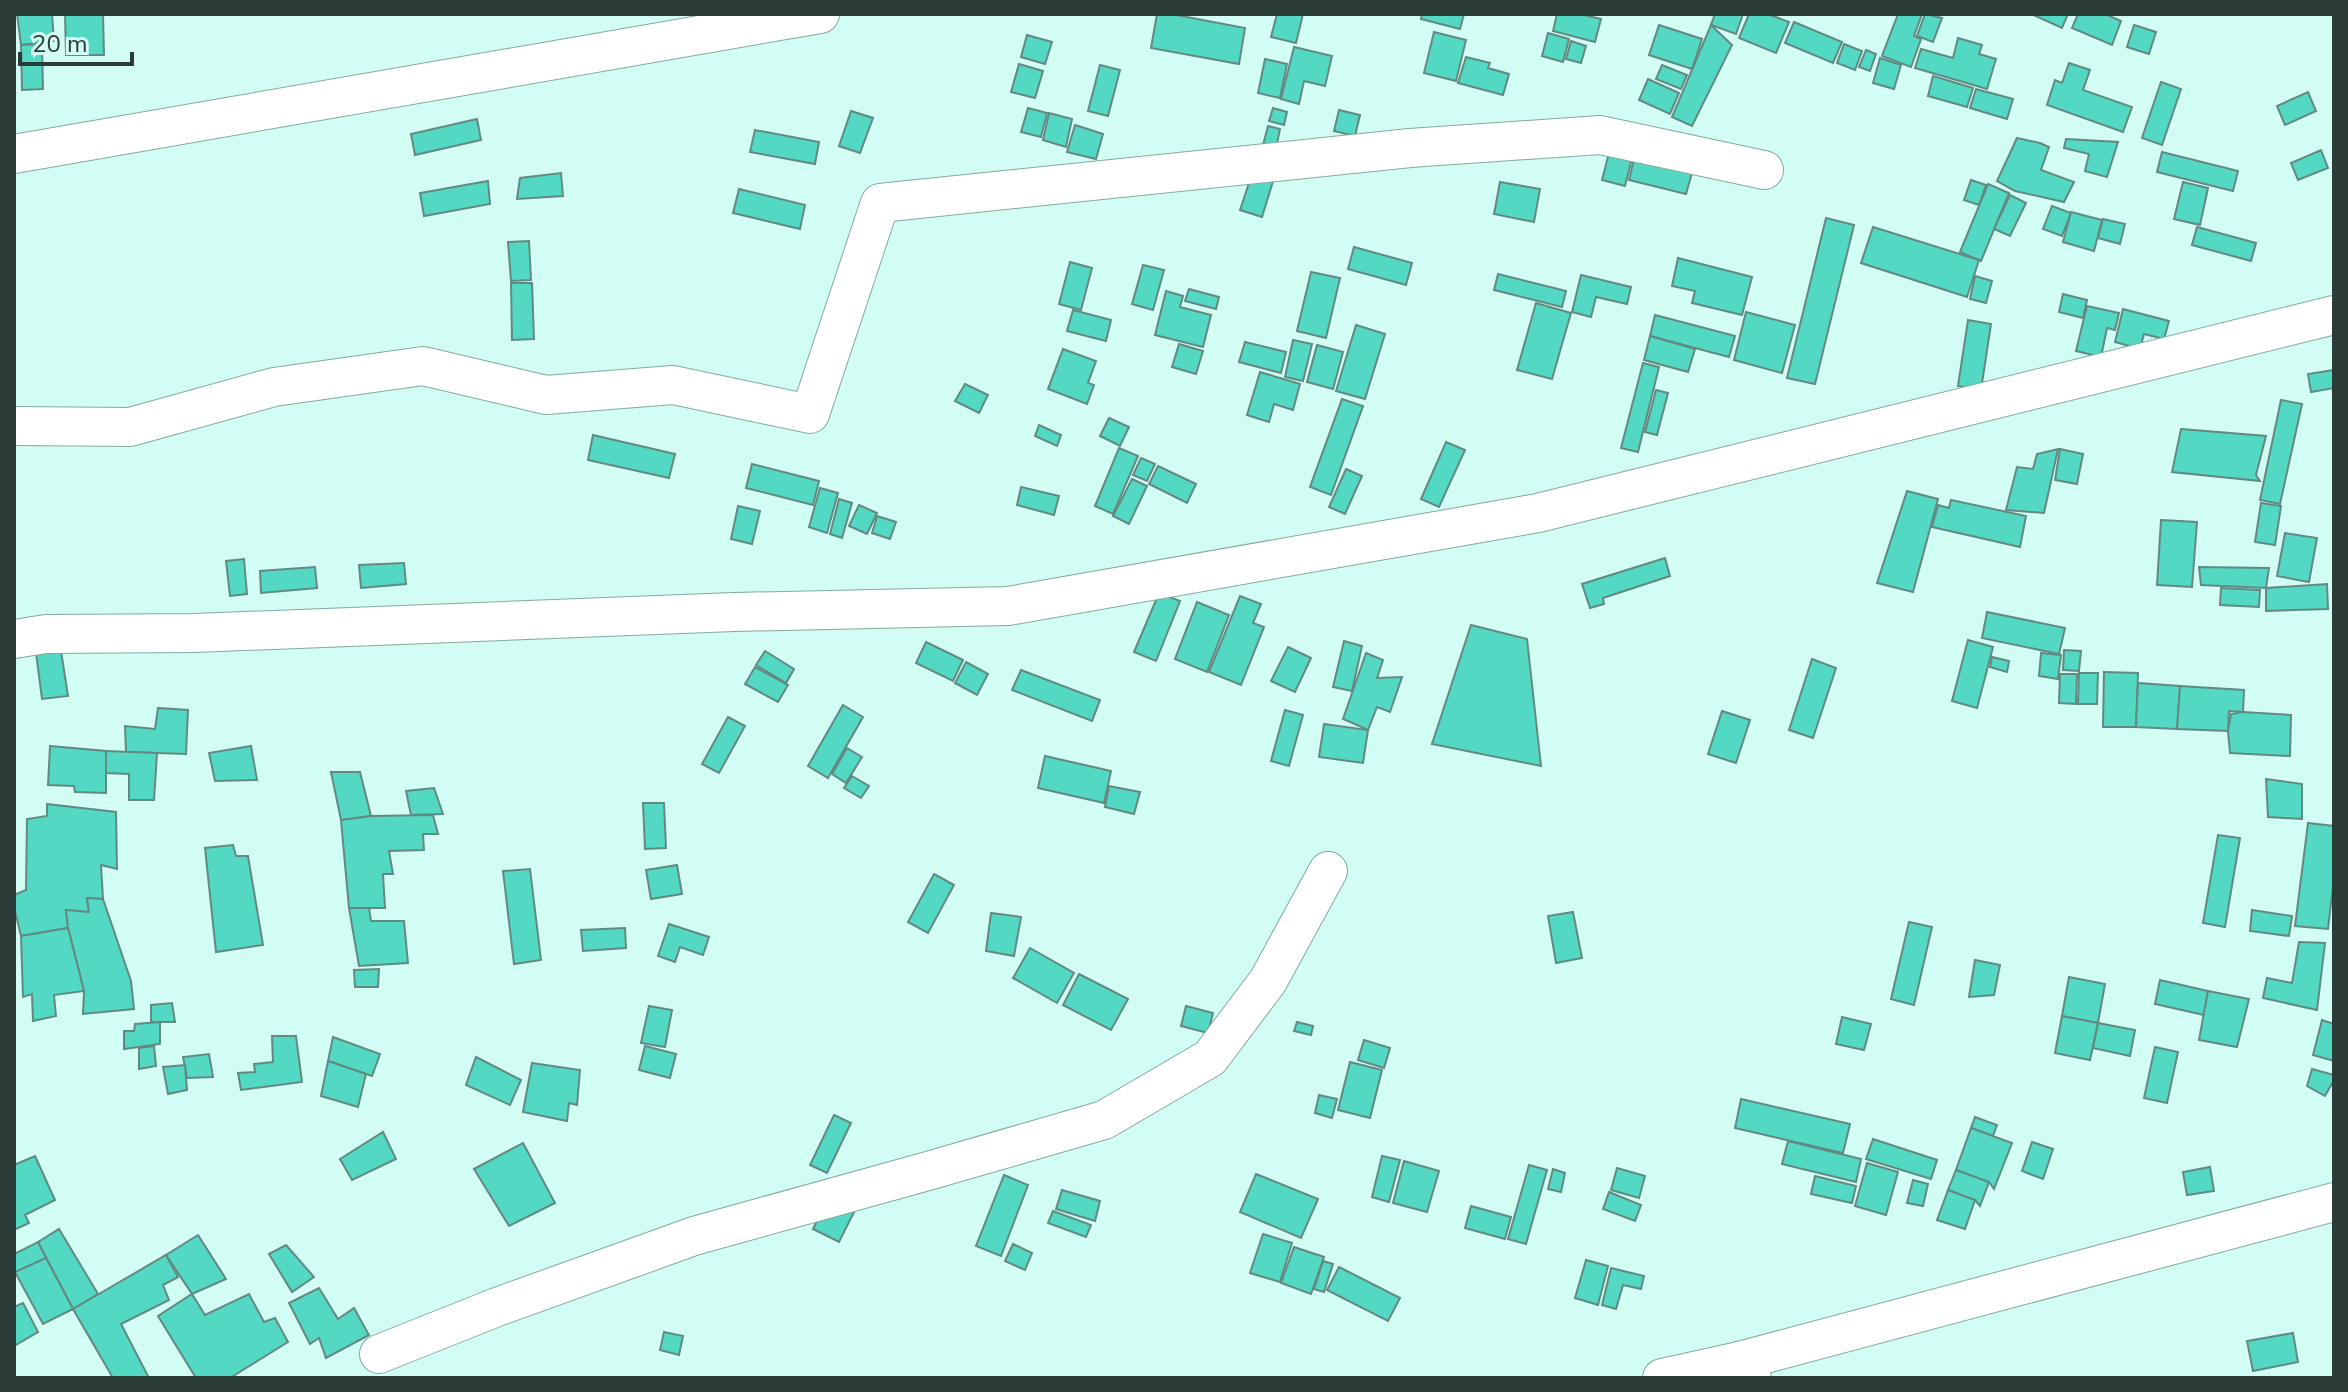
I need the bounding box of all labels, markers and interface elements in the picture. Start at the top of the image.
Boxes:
scale bar [20,16,132,66]
text: 20 m [32,28,88,60]

